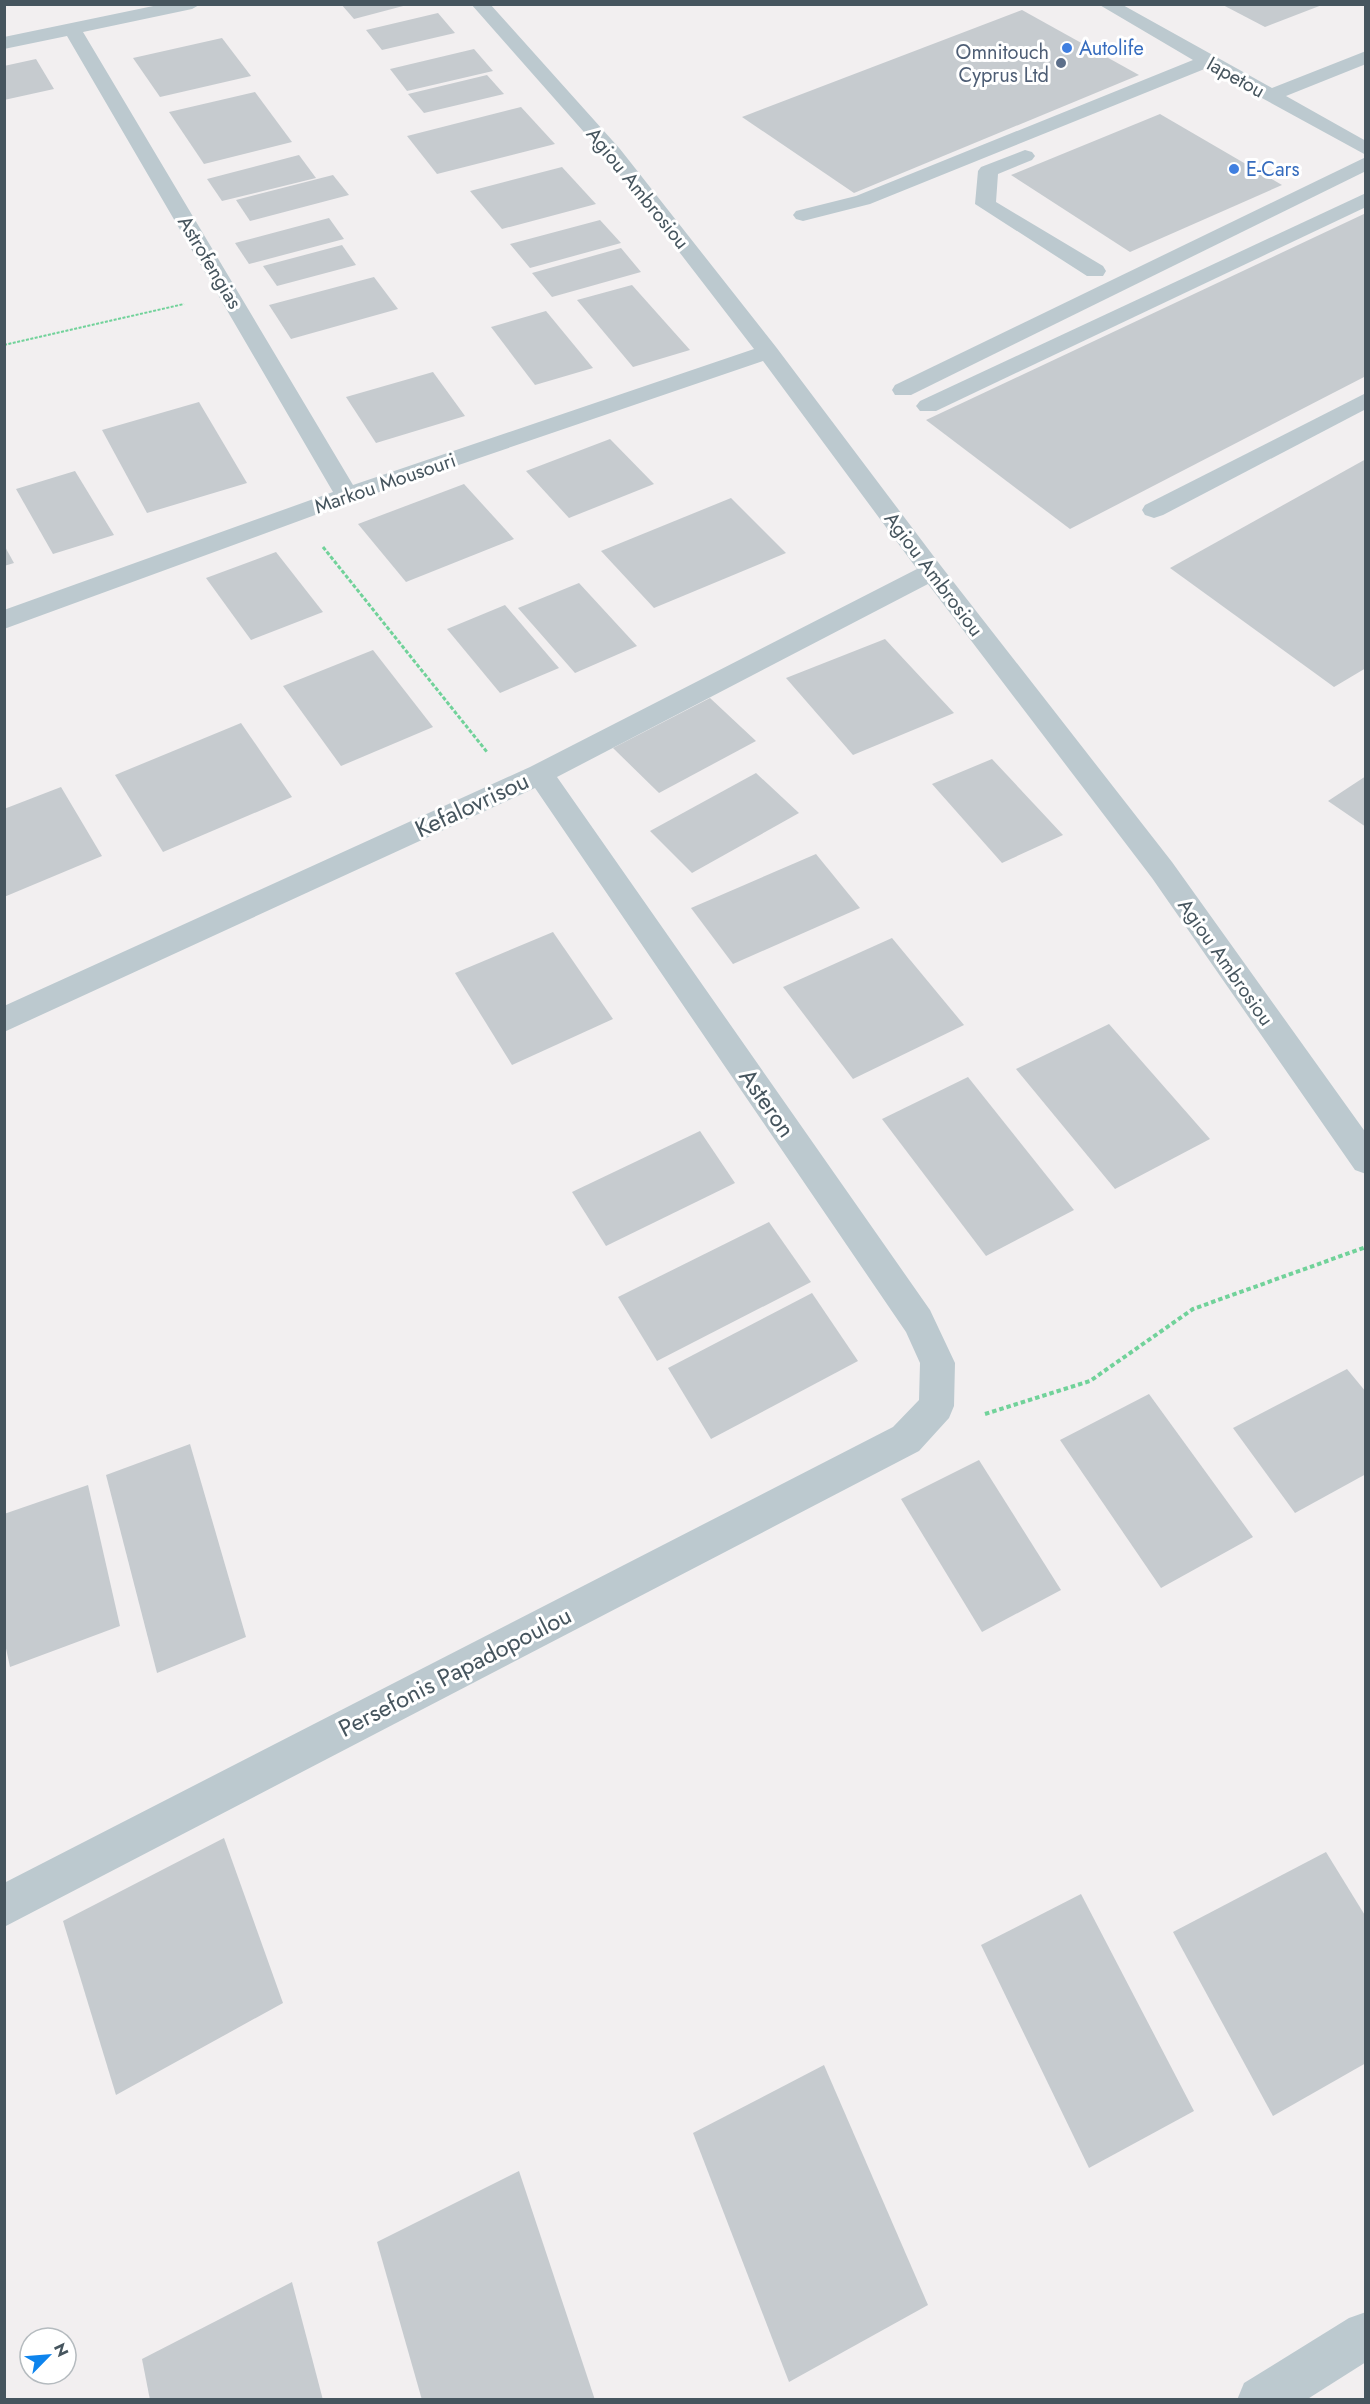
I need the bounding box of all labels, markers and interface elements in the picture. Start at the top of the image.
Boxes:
place label: Autolife [1079,34,1144,63]
place label: Omnitouch Cyprus Ltd [956,38,1049,90]
marker: Autolife [1060,41,1074,55]
street label: Iapetou [1201,50,1270,105]
marker: Omnitouch Cyprus Ltd [1054,56,1068,70]
street label: Agiou Ambrosiou [579,121,696,256]
place label: E-Cars [1246,155,1299,184]
marker: E-Cars [1227,162,1241,176]
street label: Astrofengias [170,210,249,314]
street label: Markou Mousouri [311,446,460,521]
street label: Agiou Ambrosiou [877,506,990,643]
street label: Kefalovrisou [409,763,535,846]
street label: Agiou Ambrosiou [1171,893,1280,1032]
street label: Asteron [731,1061,804,1144]
street label: Persefonis Papadopoulou [332,1598,577,1746]
north arrow [18,2326,78,2386]
text: N [48,2339,74,2360]

